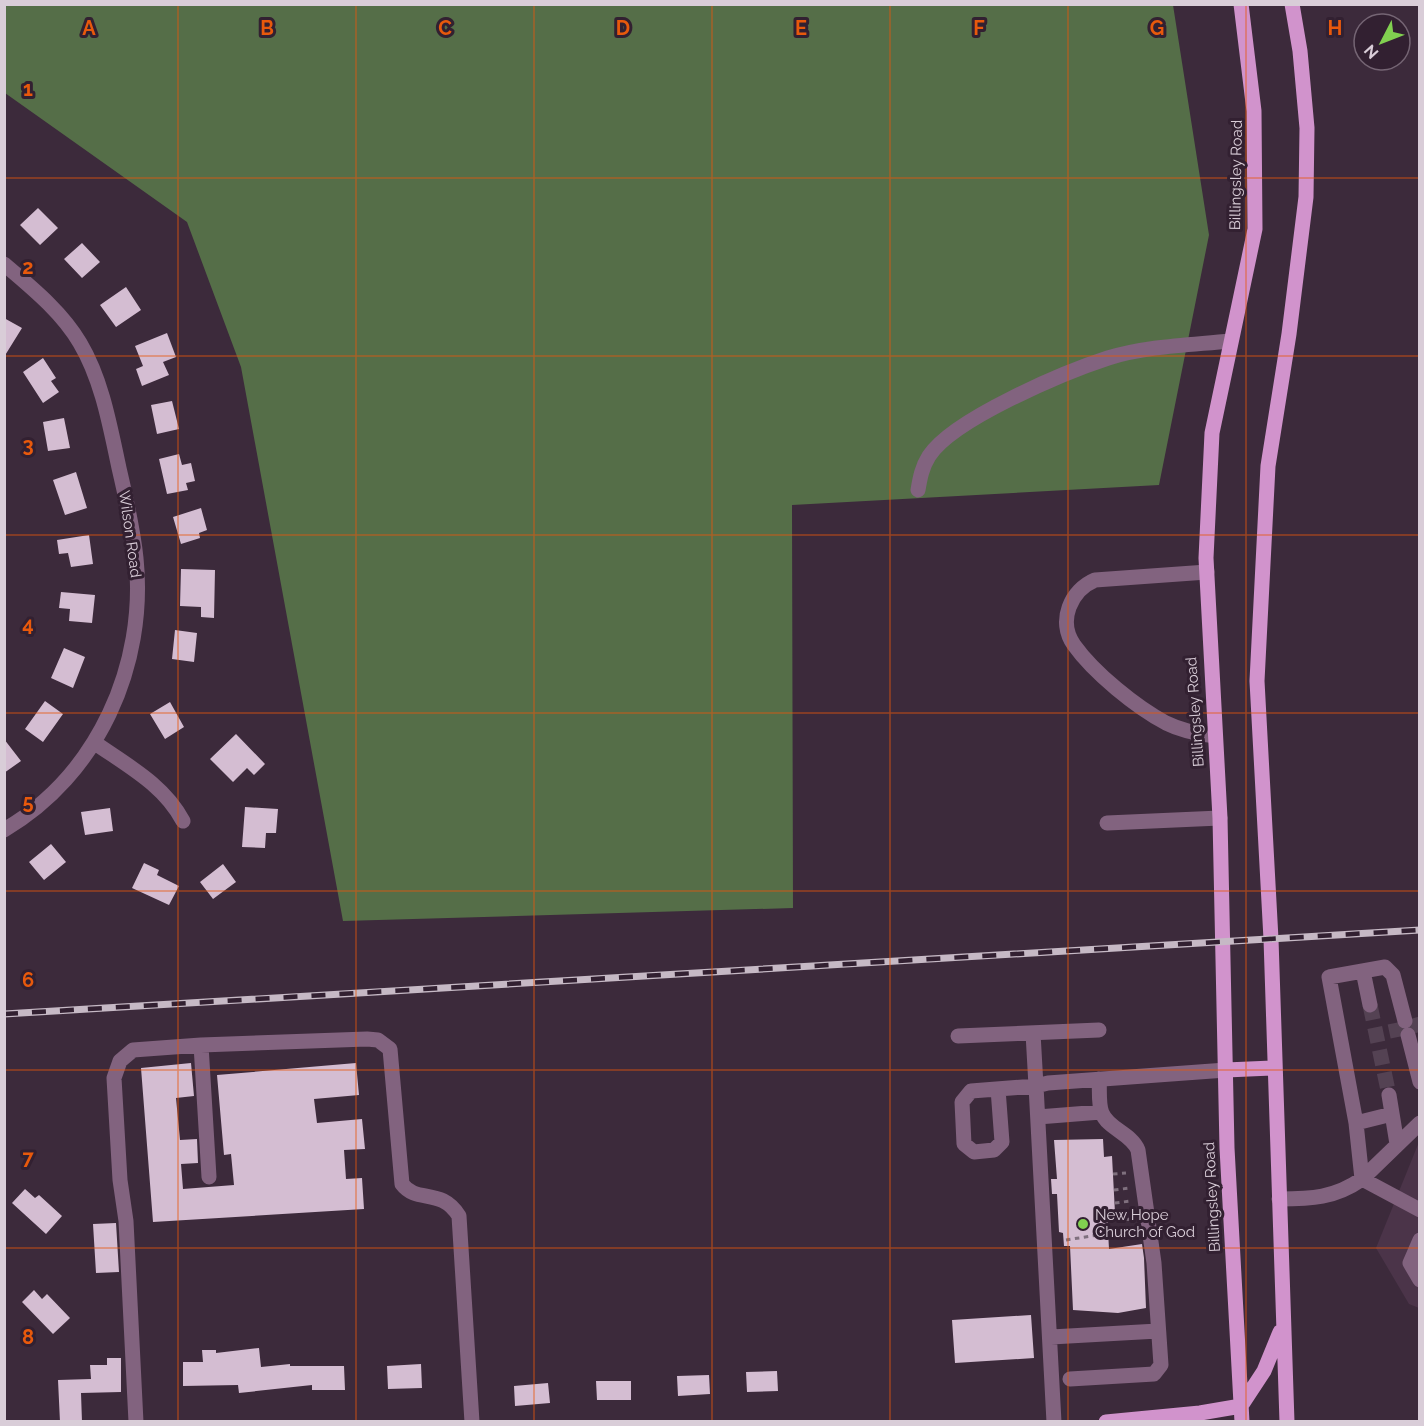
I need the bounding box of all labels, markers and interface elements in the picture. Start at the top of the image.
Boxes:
north arrow [1352,12,1412,72]
text: A [82,16,96,40]
text: B [260,16,274,40]
text: C [438,16,452,40]
text: D [616,16,630,40]
text: E [795,16,807,40]
text: F [973,16,985,40]
text: G [1150,16,1164,40]
text: H [1328,16,1342,40]
text: N [1360,41,1382,63]
text: 1 [23,77,33,101]
street label: Billingsley Road [1226,120,1246,230]
text: 2 [22,255,34,279]
text: 3 [22,433,34,457]
street label: Wilson Road [115,489,145,579]
text: 4 [22,612,34,636]
street label: Billingsley Road [1182,656,1208,768]
text: 5 [22,790,34,814]
text: 6 [22,968,34,992]
street label: Billingsley Road [1200,1142,1224,1252]
text: 7 [22,1146,34,1170]
place label: New Hope Church of God [1095,1206,1195,1241]
marker: New Hope Church of God [1076,1217,1090,1231]
text: 8 [22,1325,34,1349]

